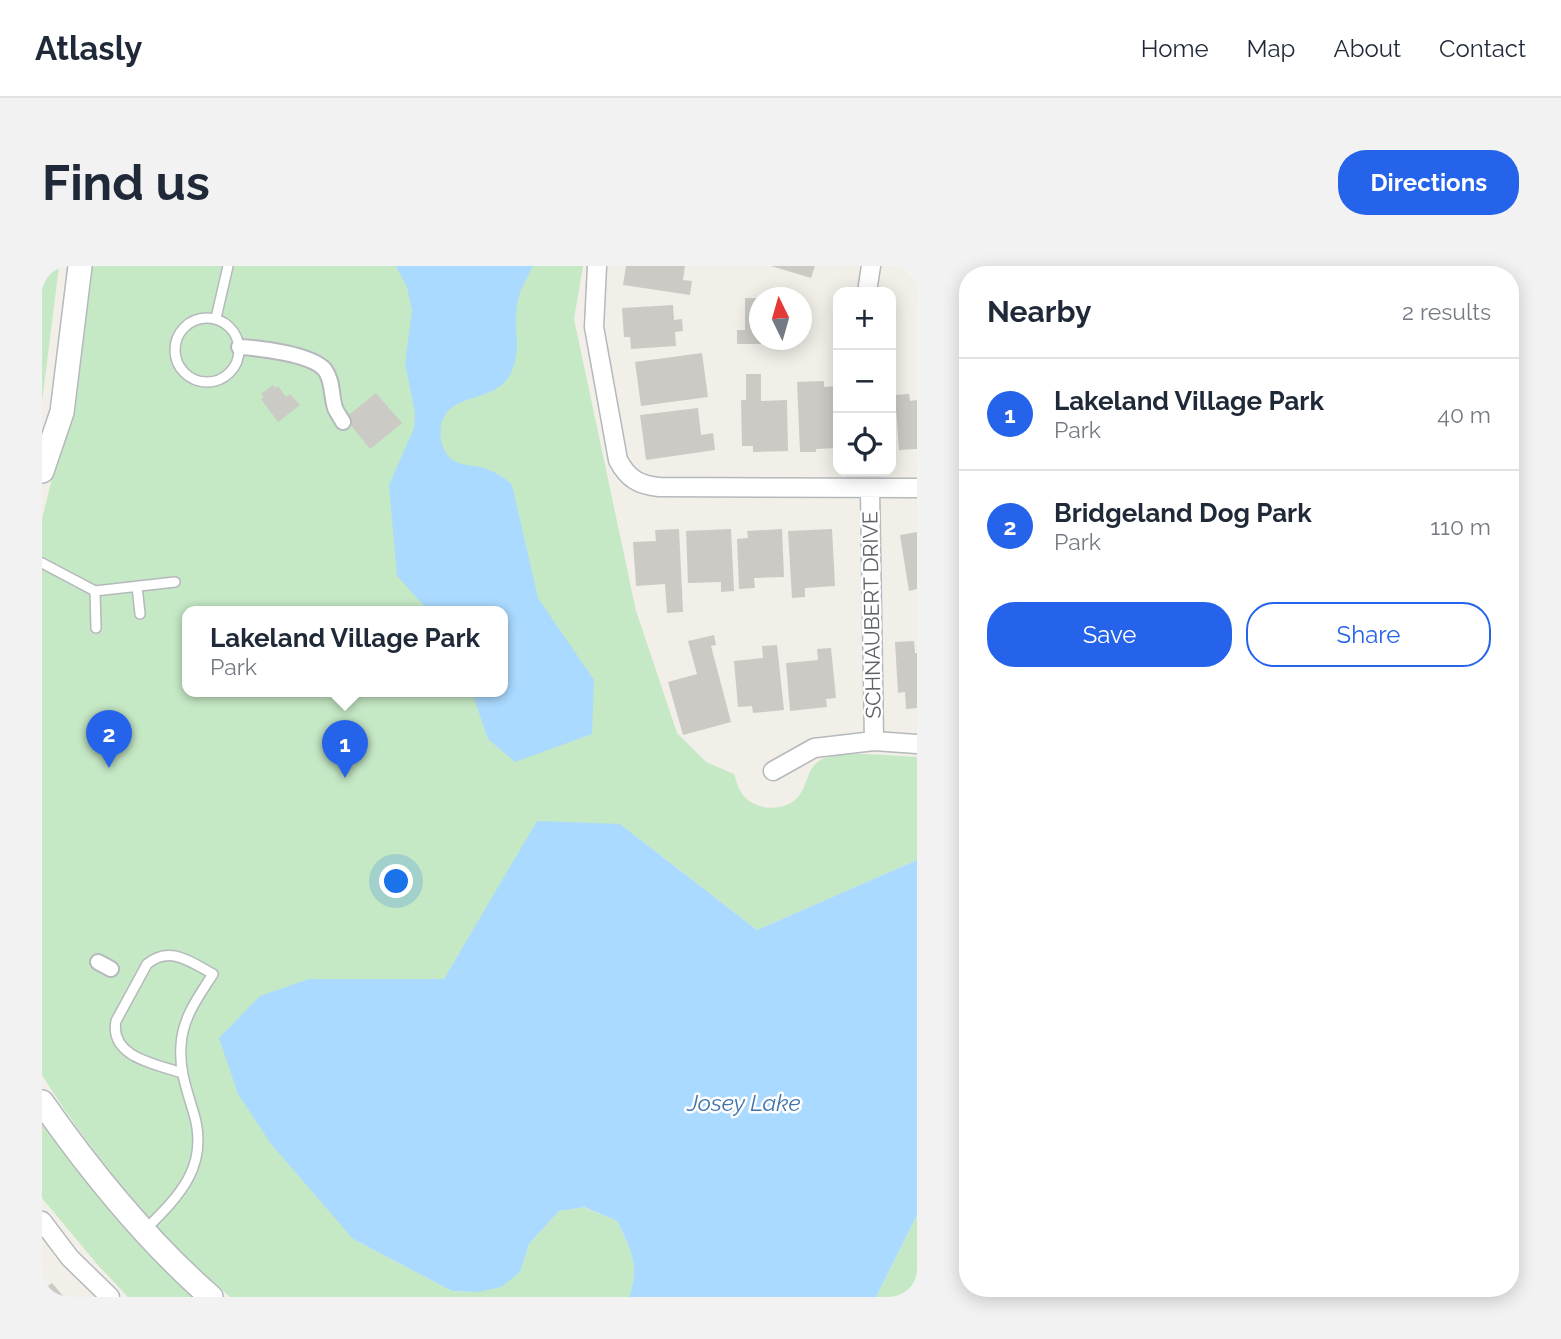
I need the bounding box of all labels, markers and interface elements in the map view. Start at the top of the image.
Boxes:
text: Atlasly [35,29,142,68]
text: Home [1141,34,1209,63]
text: Map [1247,34,1295,63]
text: About [1333,34,1401,63]
text: Contact [1439,34,1526,63]
button: Directions [1338,150,1519,215]
text: Find us [42,154,210,211]
north arrow [749,287,812,350]
map controls [833,287,896,476]
button: + [833,287,896,350]
text: Nearby [987,294,1091,329]
text: 2 results [1402,298,1491,325]
button: − [833,350,896,413]
text: Lakeland Village Park [1054,386,1324,416]
text: 1 [1004,401,1016,428]
text: 40 m [1437,401,1491,428]
button: locate [833,413,896,476]
text: Park [1054,416,1101,443]
text: Bridgeland Dog Park [1054,498,1312,528]
street label: SCHNAUBERT DRIVE [857,511,886,719]
text: 2 [1004,513,1016,540]
text: 110 m [1430,513,1491,540]
text: Park [1054,528,1101,555]
button: Save [987,602,1232,667]
button: Share [1246,602,1491,667]
popup [182,606,508,697]
text: Lakeland Village Park [210,623,480,653]
text: Park [210,653,257,680]
pin: 2 [86,710,132,768]
pin: 1 [322,720,368,778]
your location [379,864,413,898]
water label: Josey Lake [686,1089,801,1116]

